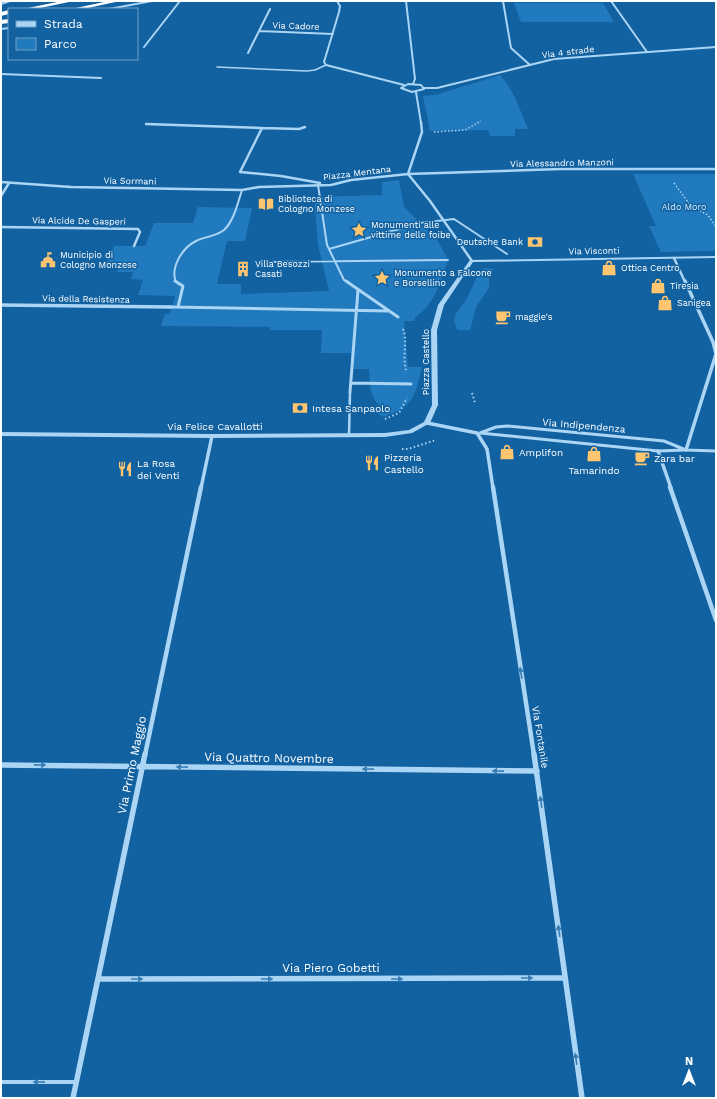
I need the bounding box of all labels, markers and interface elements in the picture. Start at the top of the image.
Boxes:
legend [8,8,138,60]
text: Strada [44,17,83,31]
street label: Via Cadore [272,20,320,32]
text: Parco [44,37,77,51]
street label: Via 4 strade [541,44,595,60]
street label: Via Alessandro Manzoni [510,157,614,169]
street label: Piazza Mentana [322,164,392,182]
street label: Via Sormani [104,176,156,186]
place label: Biblioteca di Cologno Monzese [278,194,355,214]
library icon: Biblioteca di Cologno Monzese [257,195,275,213]
park label: Aldo Moro [662,202,706,212]
street label: Via Alcide De Gasperi [32,215,126,227]
place label: Monumenti alle vittime delle foibe [371,220,451,240]
place icon: Monumenti alle vittime delle foibe [350,221,368,239]
bank icon: Deutsche Bank [526,233,544,251]
place label: Deutsche Bank [457,237,523,247]
street label: Via Visconti [568,246,620,256]
place label: Municipio di Cologno Monzese [60,250,137,270]
public building icon: Municipio di Cologno Monzese [39,251,57,269]
place label: Villa Besozzi Casati [255,259,310,279]
shop icon: Ottica Centro [600,259,618,277]
building icon: Villa Besozzi Casati [234,260,252,278]
place label: Ottica Centro [621,263,680,273]
place label: Monumento a Falcone e Borsellino [394,268,492,288]
place icon: Monumento a Falcone e Borsellino [373,269,391,287]
shop icon: Tiresia [649,277,667,295]
place label: Tiresia [670,281,699,291]
street label: Via della Resistenza [42,293,130,305]
shop icon: Sanigea [656,294,674,312]
place label: Sanigea [677,298,711,308]
cafe icon: maggie's [494,308,512,326]
place label: maggie's [515,312,553,322]
street label: Piazza Castello [421,329,431,395]
bank icon: Intesa Sanpaolo [291,399,309,417]
place label: Intesa Sanpaolo [312,403,390,414]
street label: Via Indipendenza [542,416,626,435]
street label: Via Felice Cavallotti [167,421,263,432]
shop icon: Amplifon [498,443,516,461]
shop icon: Tamarindo [585,445,603,463]
place label: Amplifon [519,447,563,458]
cafe icon: Zara bar [633,449,651,467]
place label: Pizzeria Castello [384,452,424,475]
place label: Zara bar [654,453,695,464]
restaurant icon: Pizzeria Castello [363,454,381,472]
place label: La Rosa dei Venti [137,458,180,481]
restaurant icon: La Rosa dei Venti [116,460,134,478]
place label: Tamarindo [568,465,620,476]
one-way arrow [518,667,524,679]
street label: Via Fontanile [530,705,551,769]
street label: Via Primo Maggio [115,715,149,815]
street label: Via Quattro Novembre [204,750,334,766]
one-way arrow [34,762,47,768]
one-way arrow [176,763,188,770]
one-way arrow [361,766,374,772]
one-way arrow [491,768,504,774]
one-way arrow [538,796,544,808]
one-way arrow [555,925,562,937]
street label: Via Piero Gobetti [282,961,380,975]
one-way arrow [391,975,403,982]
one-way arrow [521,975,534,981]
one-way arrow [131,976,144,982]
one-way arrow [261,976,274,982]
north arrow [669,1051,709,1091]
one-way arrow [573,1053,579,1065]
text: N [685,1055,693,1068]
one-way arrow [32,1079,45,1085]

